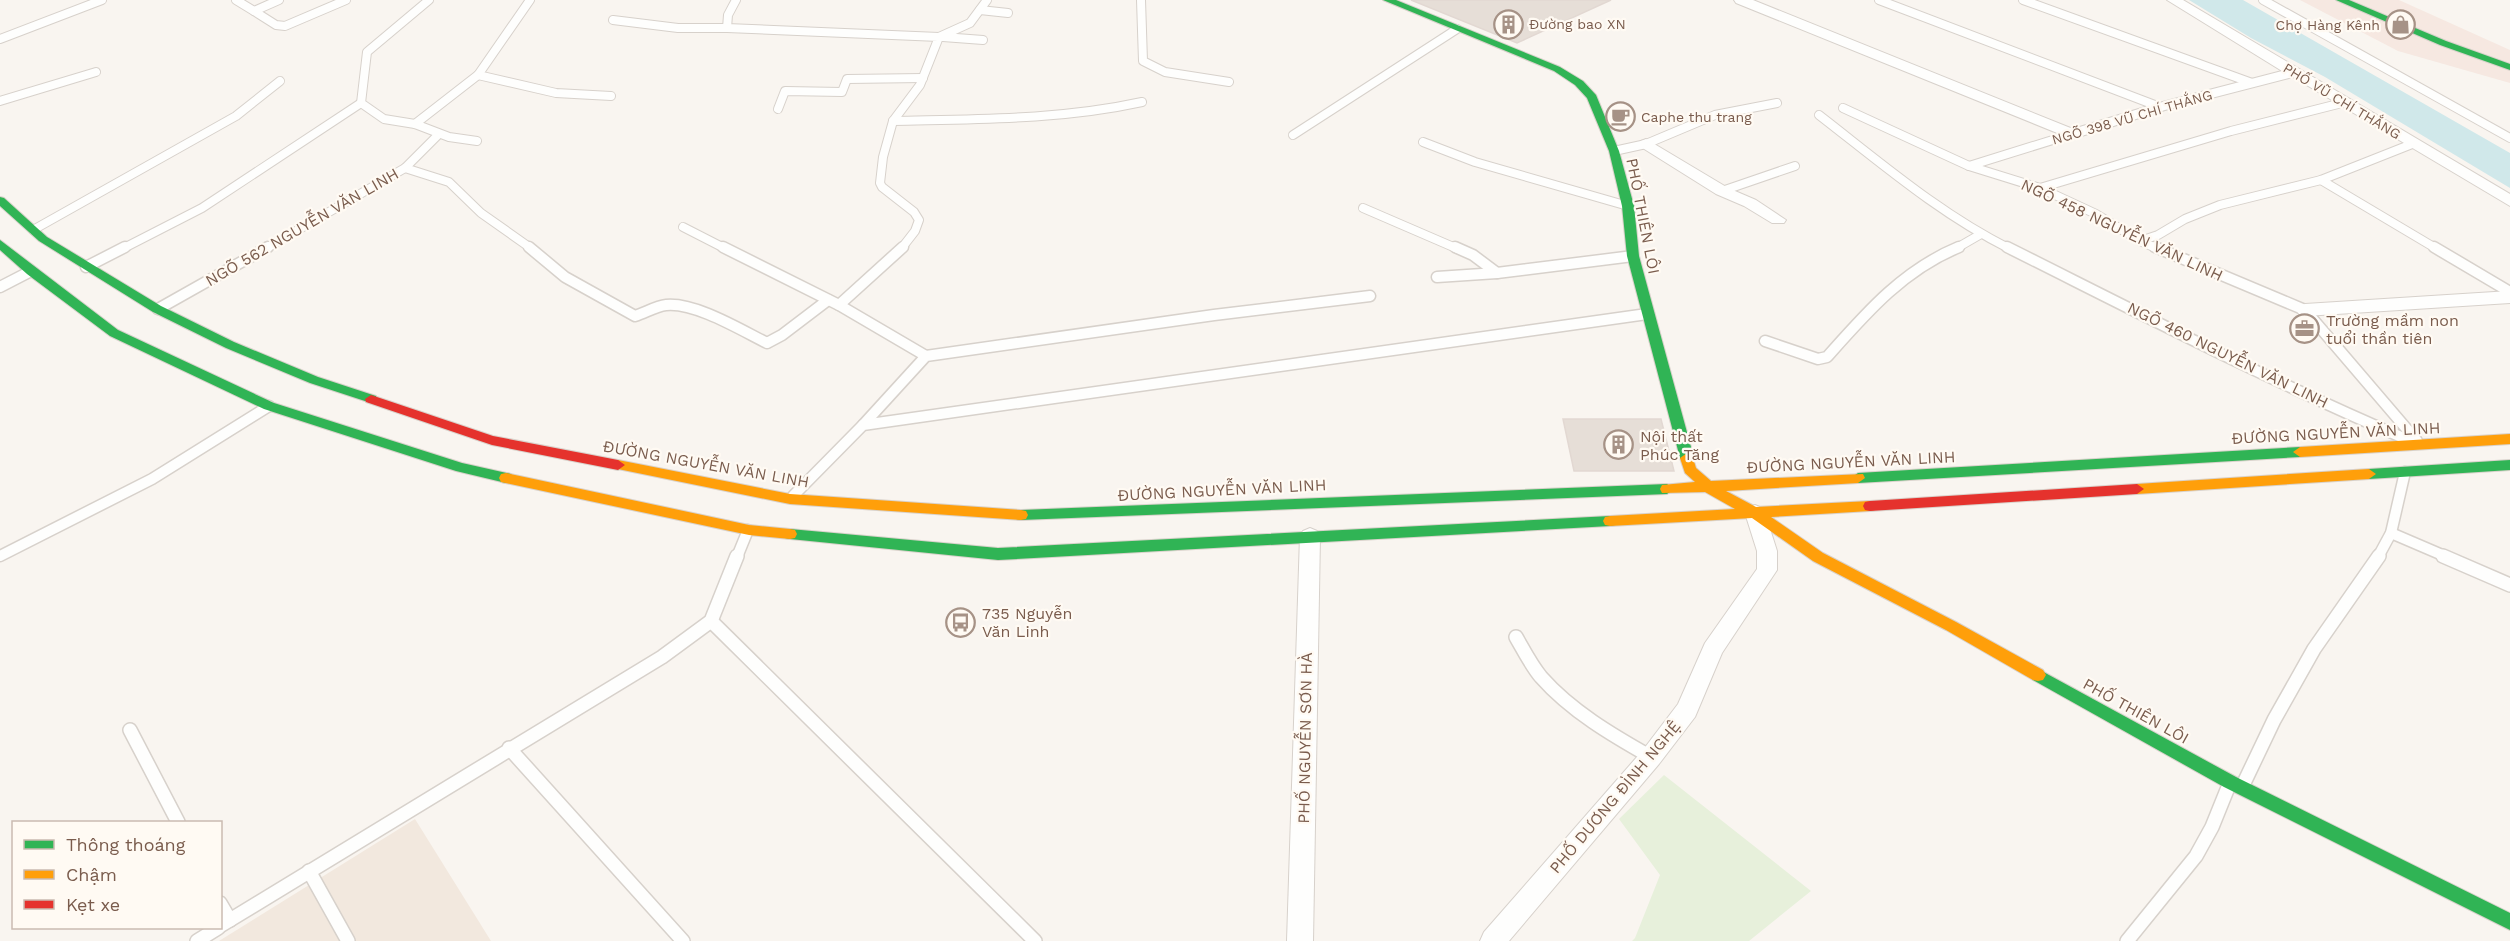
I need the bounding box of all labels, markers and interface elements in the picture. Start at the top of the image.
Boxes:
building icon: Đường bao XN [1492,8,1524,40]
shop icon: Chợ Hàng Kênh [2385,9,2417,41]
place label: Đường bao XN [1529,16,1626,32]
place label: Chợ Hàng Kênh [2276,17,2380,33]
street label: PHỐ VŨ CHÍ THẮNG [2280,59,2404,142]
street label: NGÕ 398 VŨ CHÍ THẮNG [2050,85,2214,148]
cafe icon: Caphe thu trang [1604,101,1636,133]
place label: Caphe thu trang [1641,109,1752,125]
street label: PHỐ THIÊN LÔI [1622,156,1665,276]
street label: NGÕ 562 NGUYỄN VĂN LINH [201,162,402,290]
street label: NGÕ 458 NGUYỄN VĂN LINH [2018,173,2227,285]
street label: NGÕ 460 NGUYỄN VĂN LINH [2125,296,2332,412]
place label: Trường mầm non tuổi thần tiên [2326,311,2459,348]
office icon: Trường mầm non tuổi thần tiên [2289,313,2321,345]
street label: ĐƯỜNG NGUYỄN VĂN LINH [2231,416,2441,448]
place label: Nội thất Phúc Tăng [1640,427,1720,464]
building icon: Nội thất Phúc Tăng [1603,429,1635,461]
street label: ĐƯỜNG NGUYỄN VĂN LINH [601,435,811,492]
street label: ĐƯỜNG NGUYỄN VĂN LINH [1746,445,1956,477]
street label: ĐƯỜNG NGUYỄN VĂN LINH [1117,473,1327,505]
place label: 735 Nguyễn Văn Linh [982,604,1072,641]
bus stop icon: 735 Nguyễn Văn Linh [945,606,977,638]
street label: PHỐ NGUYỄN SƠN HÀ [1292,652,1316,824]
street label: PHỐ THIÊN LÔI [2080,673,2193,748]
street label: PHỐ DƯƠNG ĐÌNH NGHỆ [1545,716,1684,877]
legend [12,821,222,929]
text: Thông thoáng [66,834,186,855]
text: Chậm [66,864,117,885]
text: Kẹt xe [66,894,120,915]

